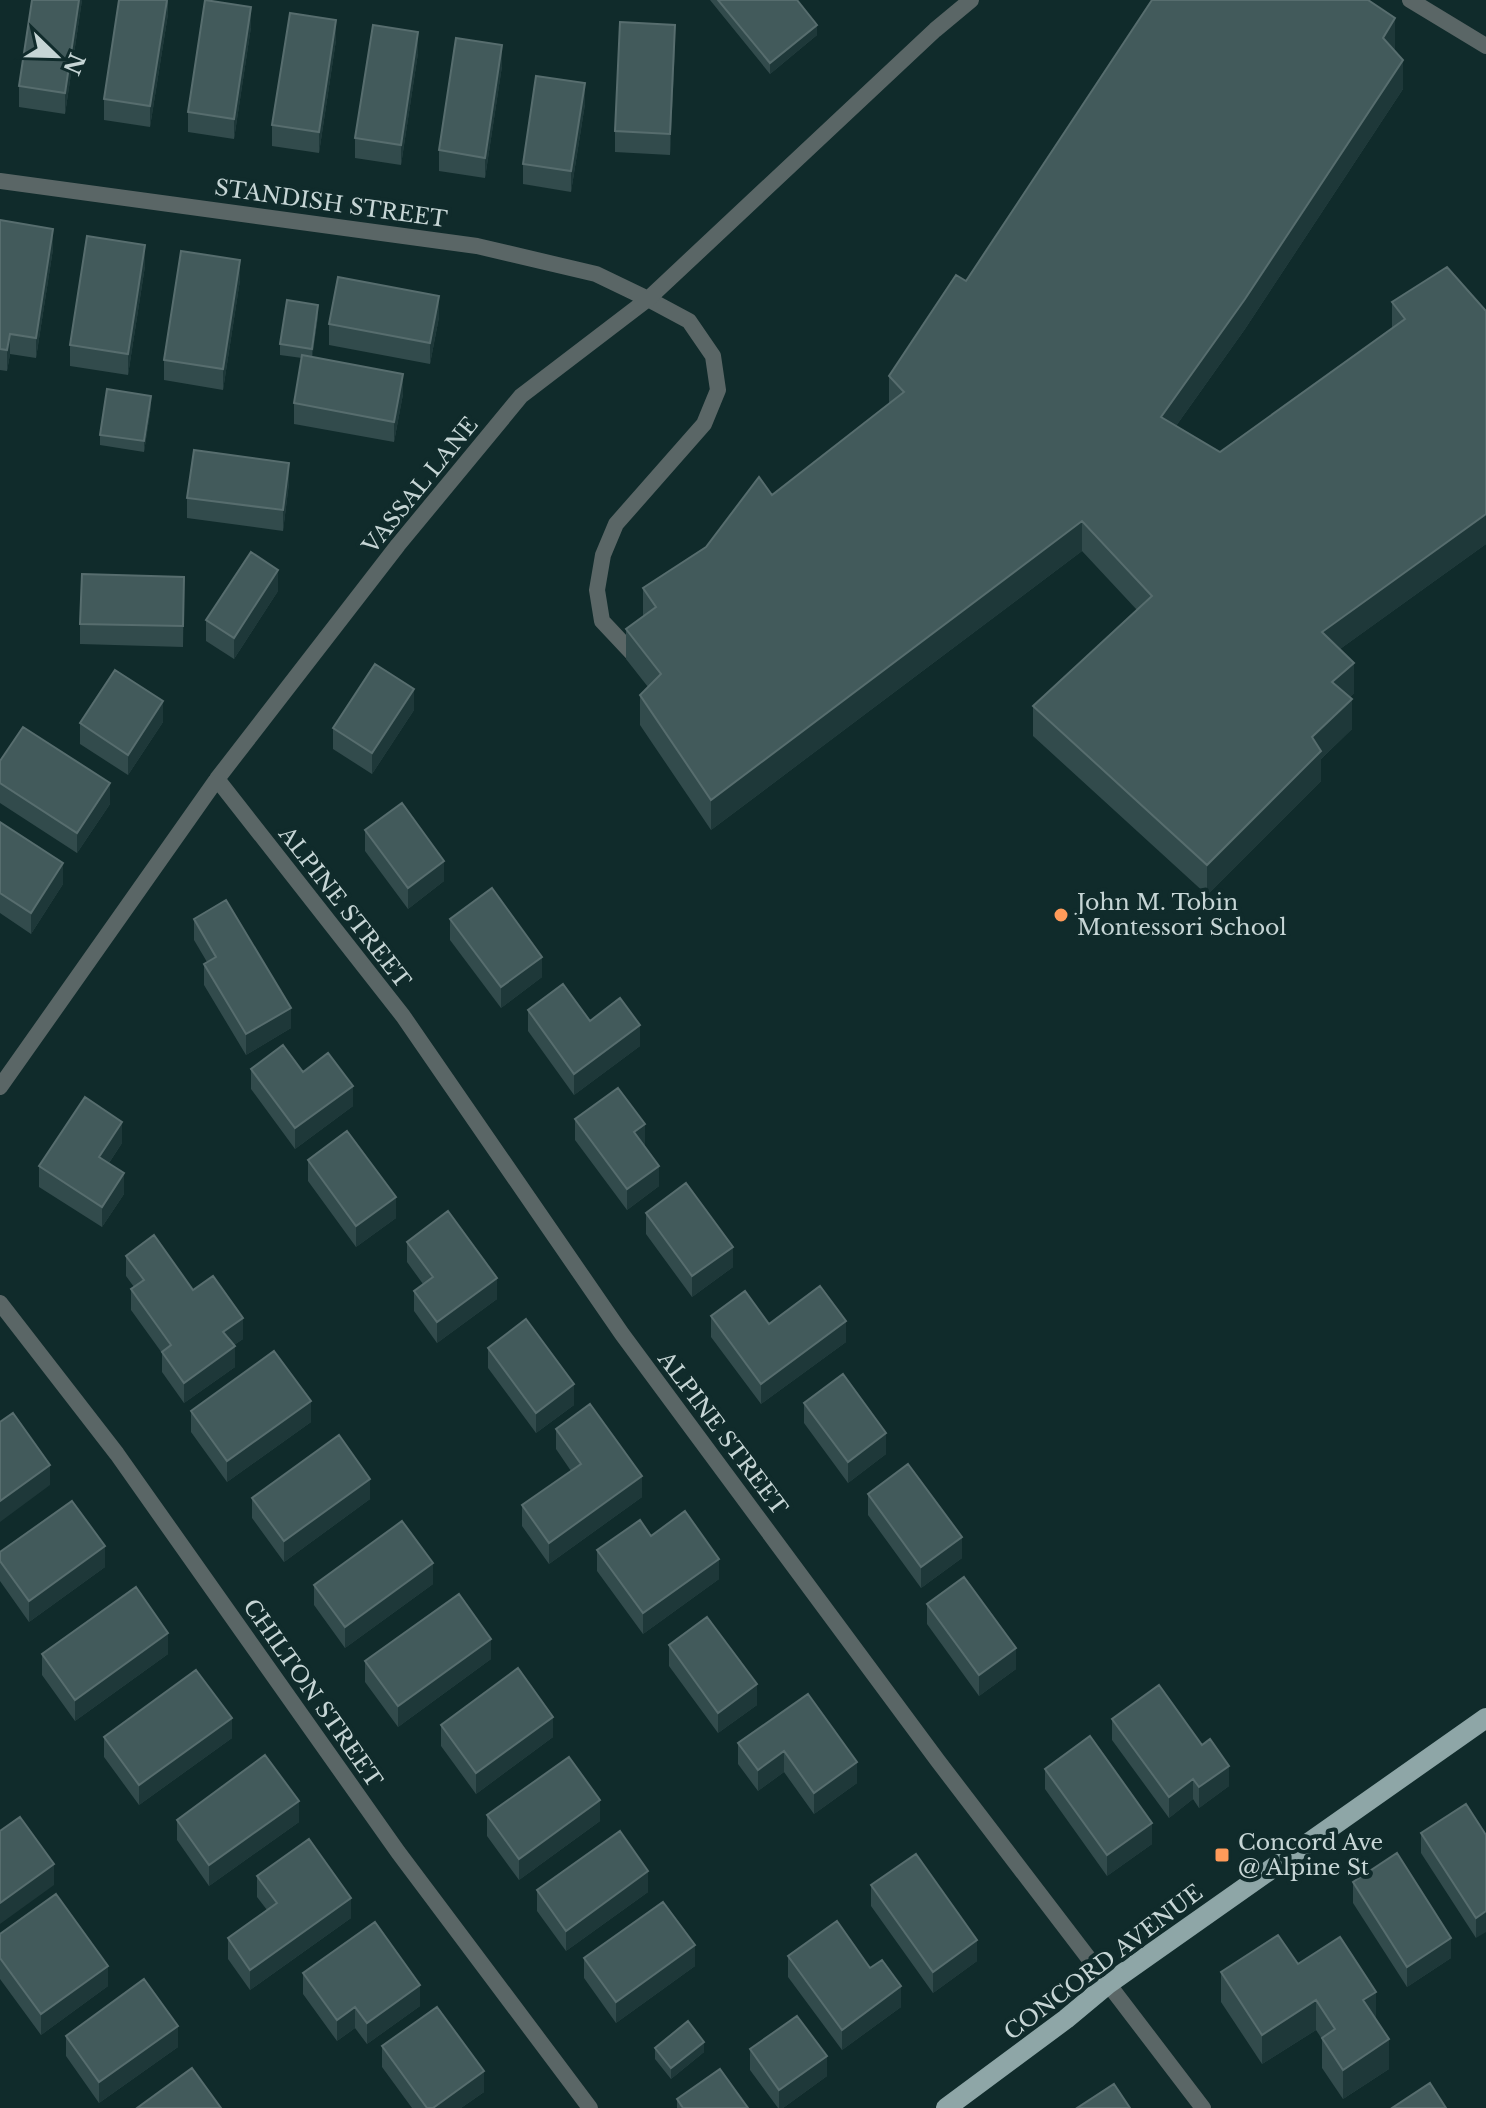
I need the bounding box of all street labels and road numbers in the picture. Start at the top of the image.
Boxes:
street label: STANDISH STREET [213,174,449,233]
street label: VASSAL LANE [356,412,484,560]
street label: ALPINE STREET [272,820,416,994]
street label: ALPINE STREET [652,1345,793,1521]
street label: CHILTON STREET [237,1594,388,1793]
street label: CONCORD AVENUE [999,1879,1208,2046]

